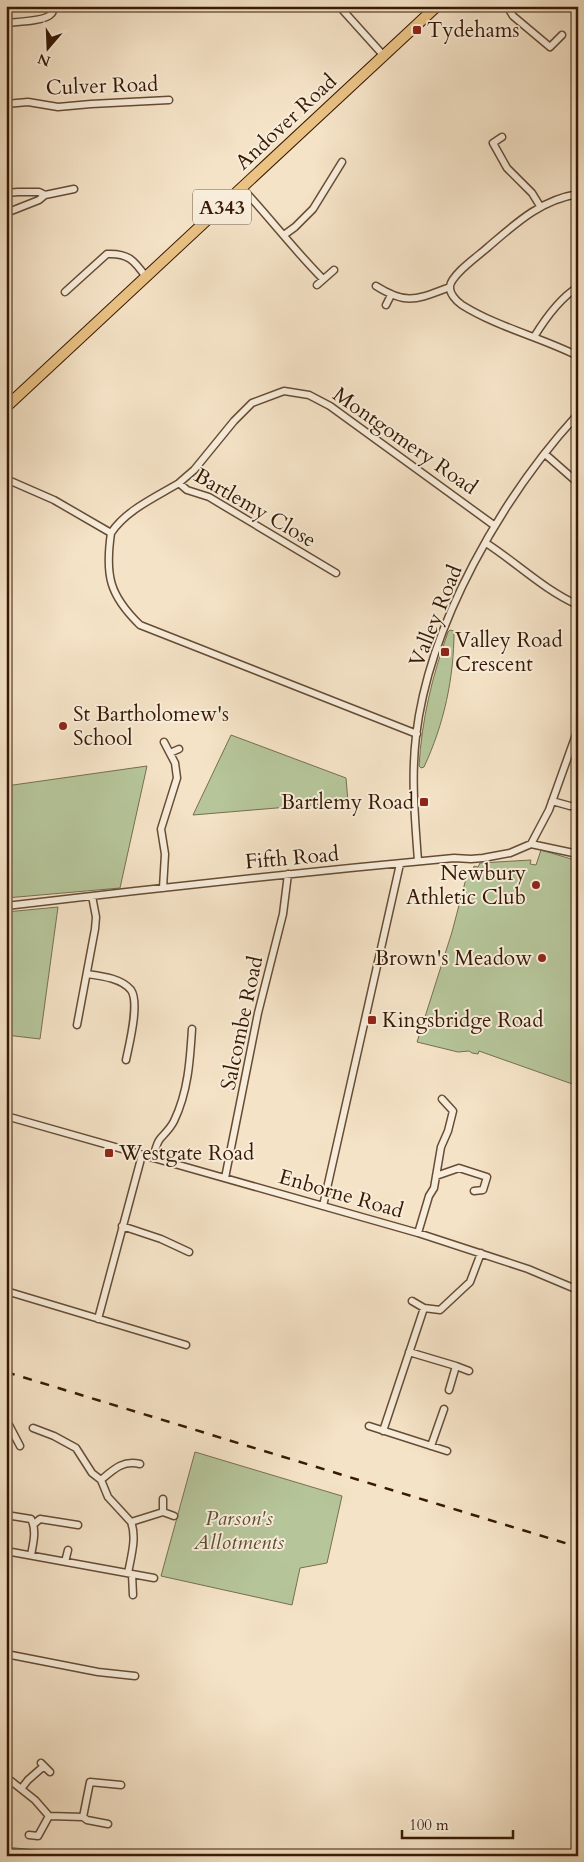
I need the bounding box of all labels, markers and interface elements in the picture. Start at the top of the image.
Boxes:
place label: Tydehams [427,16,520,45]
north arrow [22,22,72,72]
marker: Tydehams [411,24,423,36]
text: N [35,49,53,71]
street label: Andover Road [229,67,343,177]
street label: Culver Road [45,70,159,102]
road number: A343 [193,190,251,224]
street label: Montgomery Road [327,380,483,502]
street label: Bartlemy Close [189,461,321,555]
street label: Valley Road [402,561,470,671]
place label: Valley Road Crescent [455,626,563,679]
marker: Valley Road Crescent [439,646,451,658]
place label: St Bartholomew's School [73,700,229,753]
marker: St Bartholomew's School [57,720,69,732]
place label: Bartlemy Road [281,788,414,817]
marker: Bartlemy Road [418,796,430,808]
street label: Fifth Road [244,839,340,877]
place label: Newbury Athletic Club [406,859,526,912]
marker: Newbury Athletic Club [530,879,542,891]
place label: Brown's Meadow [375,944,532,973]
marker: Brown's Meadow [536,952,548,964]
street label: Salcombe Road [214,953,270,1093]
place label: Kingsbridge Road [382,1006,543,1035]
marker: Kingsbridge Road [366,1014,378,1026]
place label: Westgate Road [118,1139,254,1168]
marker: Westgate Road [103,1147,115,1159]
street label: Enborne Road [275,1162,407,1226]
park label: Parson's Allotments [193,1504,284,1557]
scale bar [402,1807,513,1839]
text: 100 m [409,1815,449,1835]

